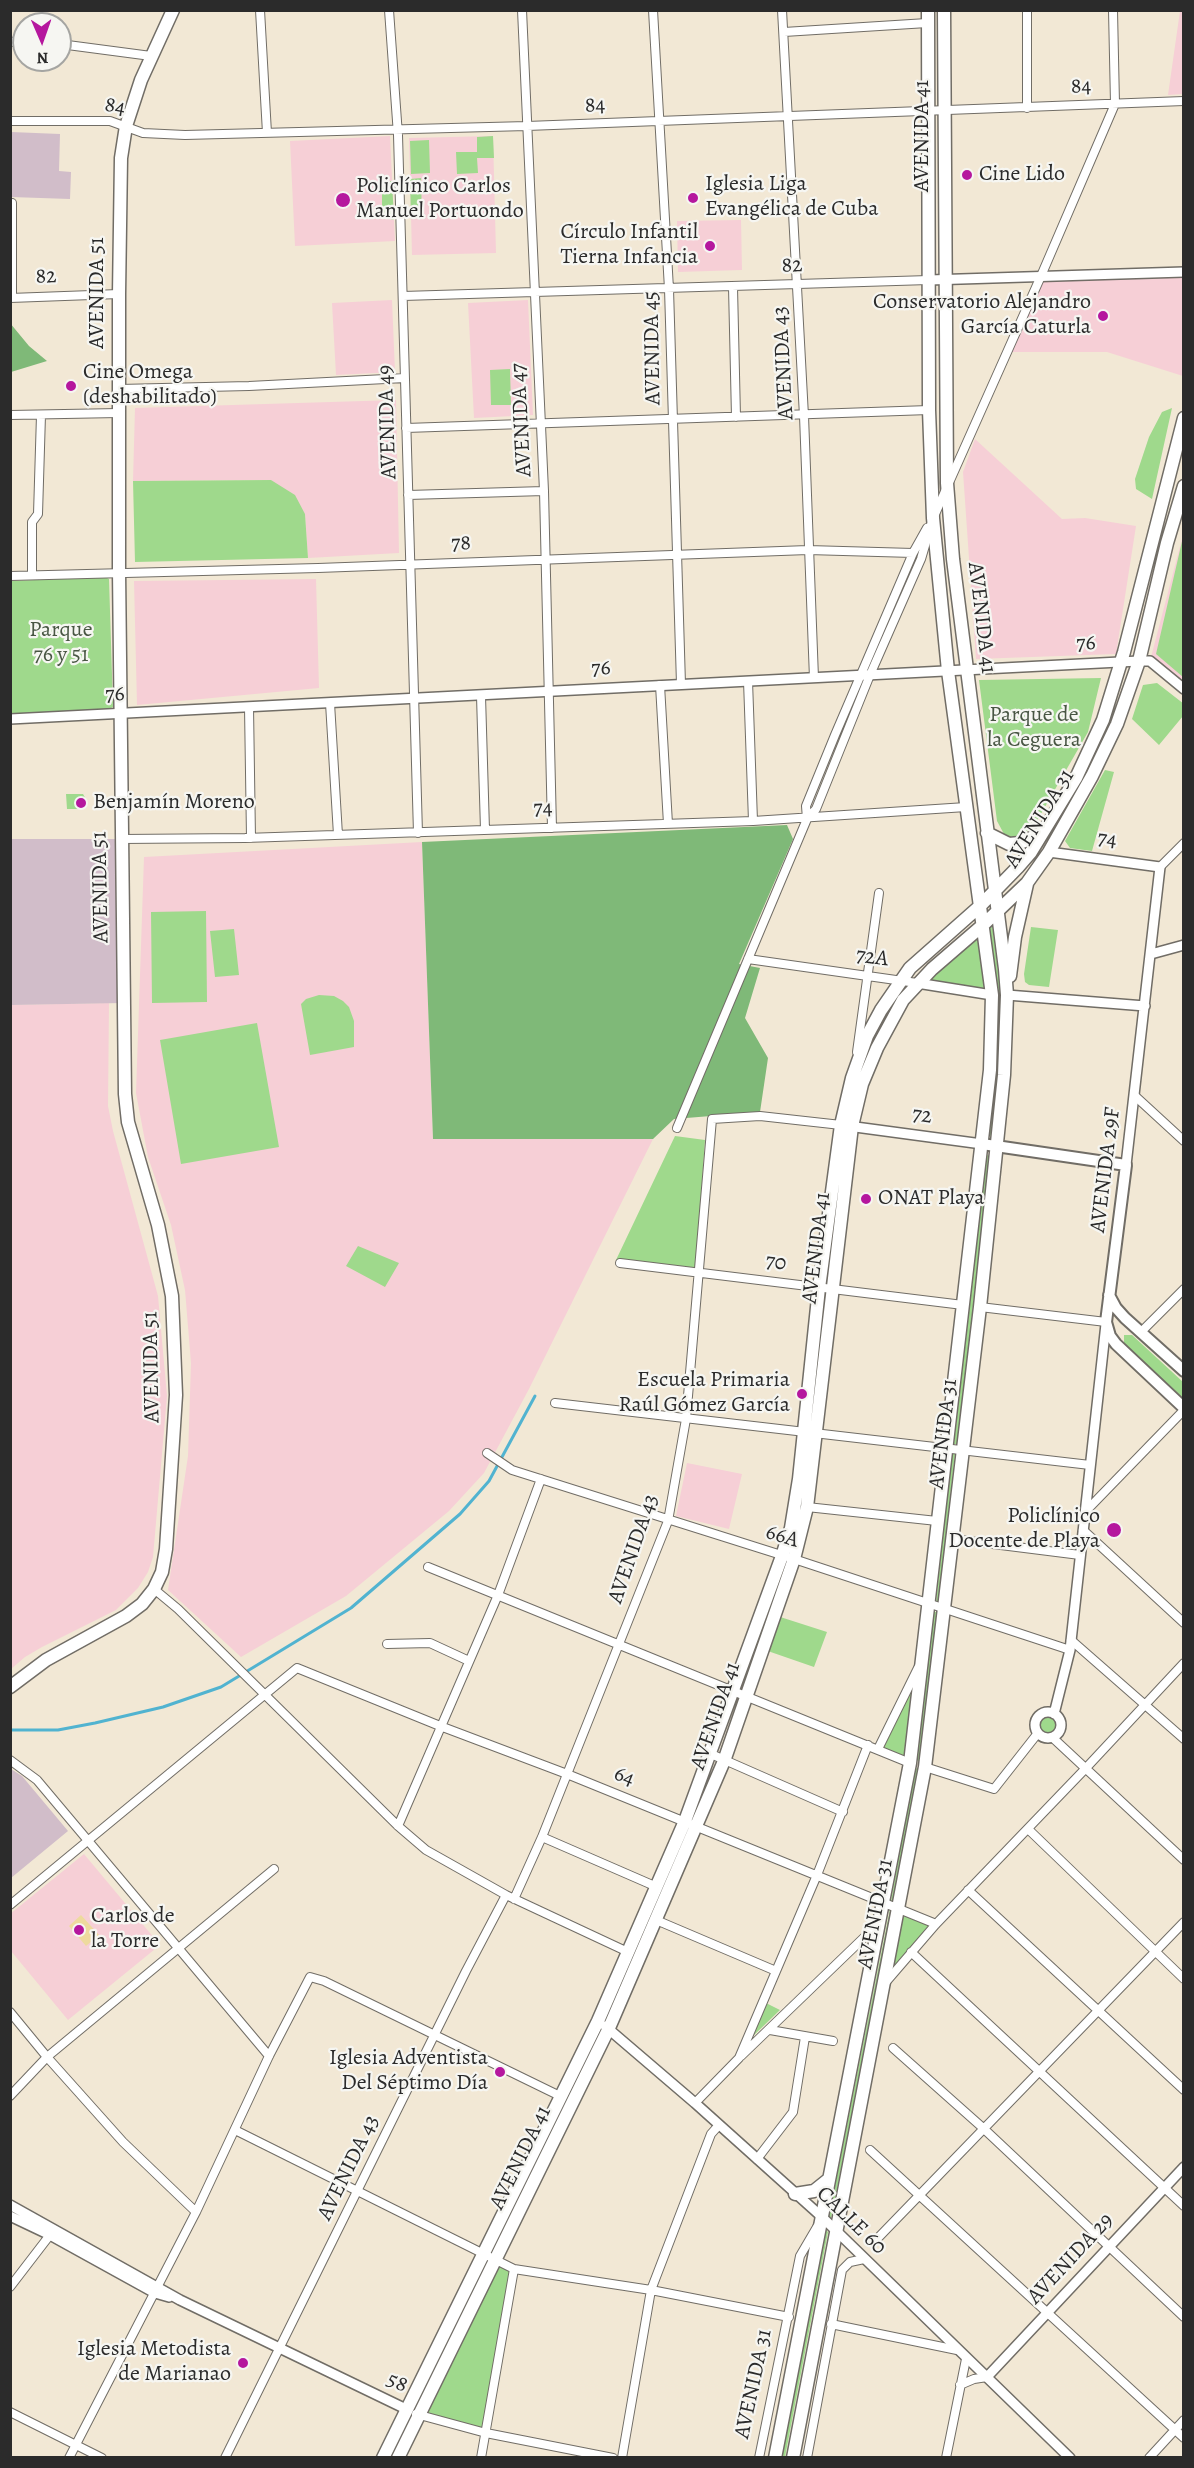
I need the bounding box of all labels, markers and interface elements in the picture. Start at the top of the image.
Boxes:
north arrow [12,12,72,72]
text: N [36,47,49,69]
street label: 84 [1070,73,1092,101]
street label: AVENIDA 41 [910,80,936,192]
street label: 84 [102,92,128,122]
street label: 84 [584,92,606,120]
place label: Cine Lido [979,162,1065,188]
marker: Cine Lido [960,168,974,182]
place label: Iglesia Liga Evangélica de Cuba [705,172,878,224]
place label: Policlínico Carlos Manuel Portuondo [356,174,524,226]
marker: Policlínico Carlos Manuel Portuondo [334,191,352,209]
marker: Iglesia Liga Evangélica de Cuba [686,191,700,205]
place label: Círculo Infantil Tierna Infancia [560,220,698,272]
street label: AVENIDA 51 [85,237,111,349]
marker: Círculo Infantil Tierna Infancia [703,239,717,253]
street label: 82 [781,252,803,280]
street label: 82 [35,263,57,291]
place label: Conservatorio Alejandro García Caturla [873,290,1091,342]
street label: AVENIDA 45 [639,291,667,405]
street label: AVENIDA 43 [768,306,800,420]
marker: Conservatorio Alejandro García Caturla [1096,309,1110,323]
place label: Cine Omega (deshabilitado) [83,360,217,412]
street label: AVENIDA 47 [506,363,538,477]
street label: AVENIDA 49 [373,364,403,480]
marker: Cine Omega (deshabilitado) [64,379,78,393]
street label: 78 [451,530,471,558]
street label: AVENIDA 41 [961,561,1001,675]
park label: Parque 76 y 51 [29,618,93,670]
street label: 76 [1076,630,1096,658]
street label: 76 [591,655,611,683]
street label: 76 [105,681,125,709]
park label: Parque de la Ceguera [987,703,1081,754]
street label: AVENIDA 31 [999,765,1081,873]
place label: Benjamín Moreno [93,790,255,816]
street label: 74 [533,795,553,823]
marker: Benjamín Moreno [74,796,88,810]
street label: 74 [1096,826,1118,854]
street label: AVENIDA 51 [87,831,115,943]
street label: 72A [854,943,890,973]
street label: 72 [910,1102,934,1130]
street label: AVENIDA 29F [1085,1106,1127,1234]
place label: ONAT Playa [878,1186,985,1212]
street label: AVENIDA 41 [797,1191,837,1305]
marker: ONAT Playa [859,1192,873,1206]
street label: 70 [764,1249,788,1277]
street label: AVENIDA 51 [138,1311,166,1423]
place label: Escuela Primaria Raúl Gómez García [619,1368,790,1420]
street label: AVENIDA 31 [924,1377,964,1491]
marker: Escuela Primaria Raúl Gómez García [795,1387,809,1401]
street label: AVENIDA 43 [603,1491,665,1607]
place label: Policlínico Docente de Playa [948,1504,1100,1556]
street label: 66A [762,1520,802,1554]
marker: Policlínico Docente de Playa [1105,1521,1123,1539]
street label: AVENIDA 41 [685,1659,747,1773]
street label: 64 [610,1761,638,1793]
street label: AVENIDA 31 [852,1857,900,1971]
place label: Carlos de la Torre [91,1904,175,1956]
marker: Carlos de la Torre [72,1923,86,1937]
place label: Iglesia Adventista Del Séptimo Día [329,2046,488,2098]
marker: Iglesia Adventista Del Séptimo Día [493,2065,507,2079]
street label: AVENIDA 41 [485,2102,557,2214]
street label: AVENIDA 43 [312,2111,386,2225]
street label: CALLE 60 [810,2181,892,2261]
street label: AVENIDA 29 [1022,2208,1120,2310]
street label: AVENIDA 31 [730,2327,778,2441]
place label: Iglesia Metodista de Marianao [77,2337,231,2388]
marker: Iglesia Metodista de Marianao [236,2356,250,2370]
street label: 58 [382,2367,412,2399]

